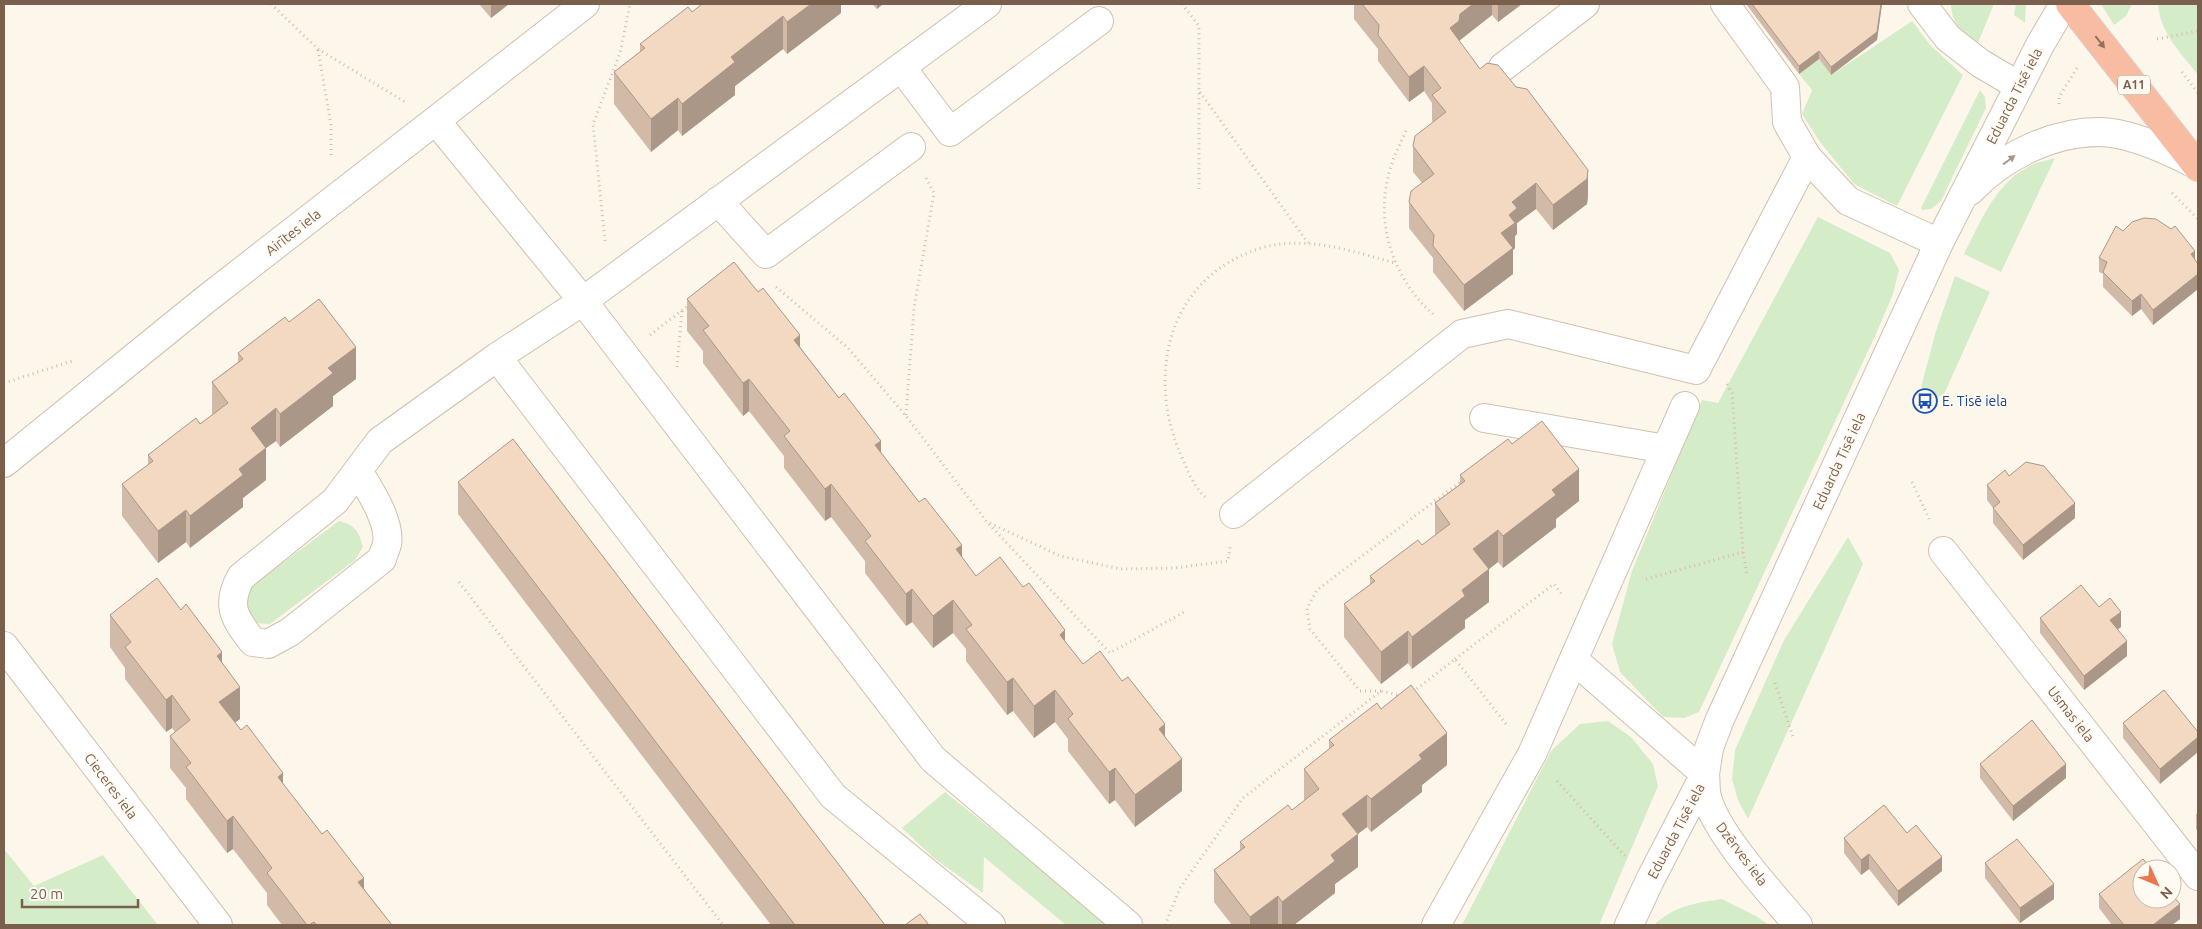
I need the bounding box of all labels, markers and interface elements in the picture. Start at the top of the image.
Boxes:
one-way arrow [2095,35,2105,49]
street label: Eduarda Tisē iela [1983,45,2045,147]
road number: A11 [2118,76,2150,94]
one-way arrow [2002,154,2015,165]
street label: Airītes iela [262,205,324,259]
bus stop icon: E. Tisē iela [1912,388,1938,414]
place label: E. Tisē iela [1942,393,2007,409]
street label: Eduarda Tisē iela [1809,410,1869,512]
street label: Usmas iela [2044,683,2098,745]
street label: Cieceres iela [81,750,141,822]
street label: Eduarda Tisē iela [1644,781,1708,881]
street label: Dzērves iela [1713,819,1771,889]
north arrow [2132,859,2182,909]
scale bar [22,876,139,908]
text: N [2157,884,2176,902]
text: 20 m [30,885,63,902]

